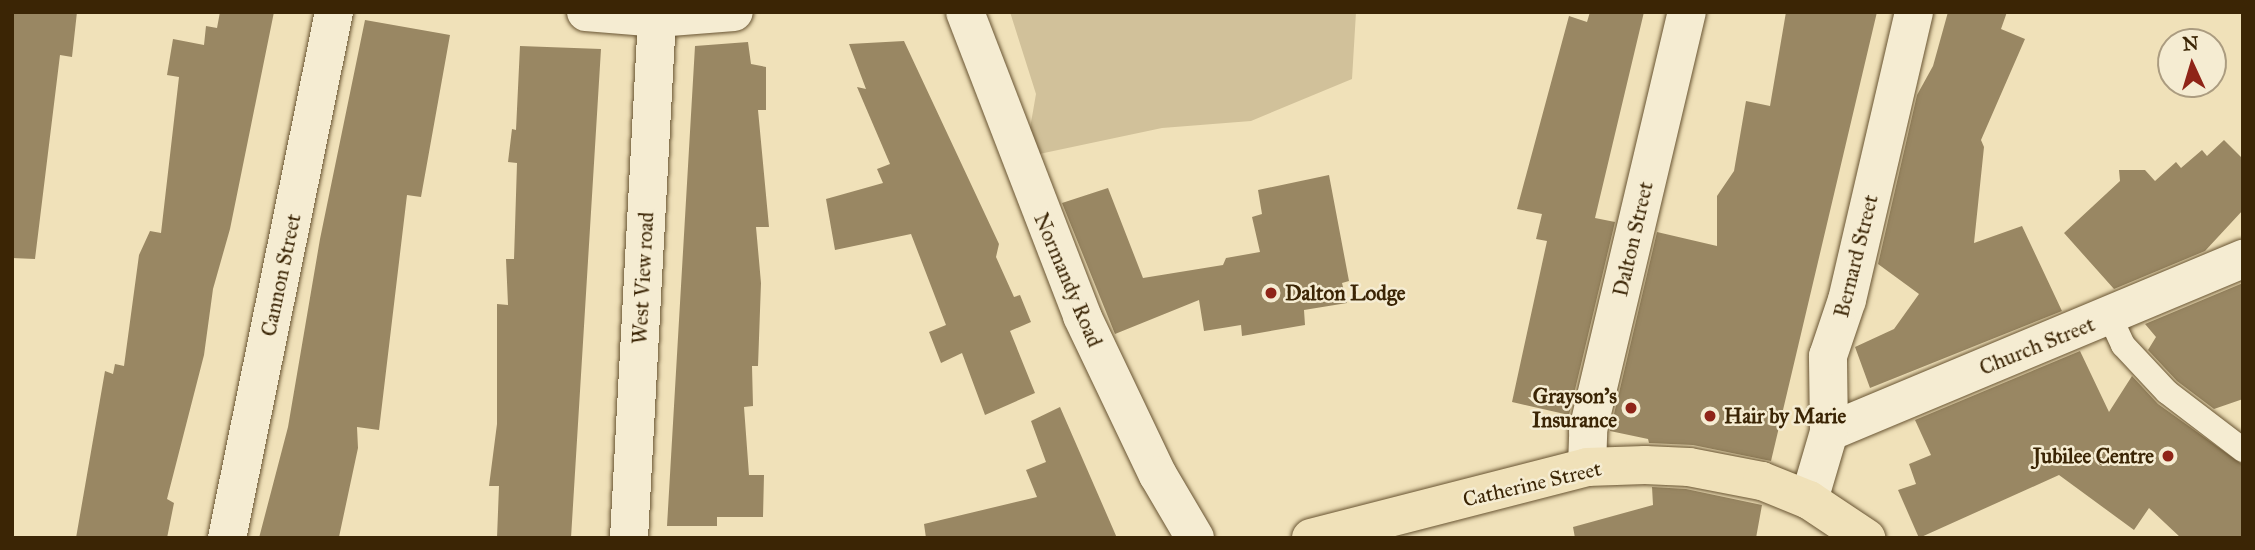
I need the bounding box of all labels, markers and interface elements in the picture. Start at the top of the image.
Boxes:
north arrow [2157,28,2227,98]
text: N [2182,32,2199,56]
street label: Dalton Street [1608,179,1658,299]
street label: Bernard Street [1829,192,1883,320]
street label: Normandy Road [1028,209,1108,351]
street label: Cannon Street [256,211,306,339]
street label: West View road [627,211,659,345]
place label: Dalton Lodge [1285,280,1405,306]
marker: Dalton Lodge [1263,285,1279,301]
street label: Church Street [1976,311,2098,381]
place label: Grayson's Insurance [1532,383,1617,433]
marker: Grayson's Insurance [1623,400,1639,416]
place label: Hair by Marie [1724,403,1846,429]
marker: Hair by Marie [1702,408,1718,424]
place label: Jubilee Centre [2033,443,2154,469]
marker: Jubilee Centre [2160,448,2176,464]
street label: Catherine Street [1460,456,1604,512]

